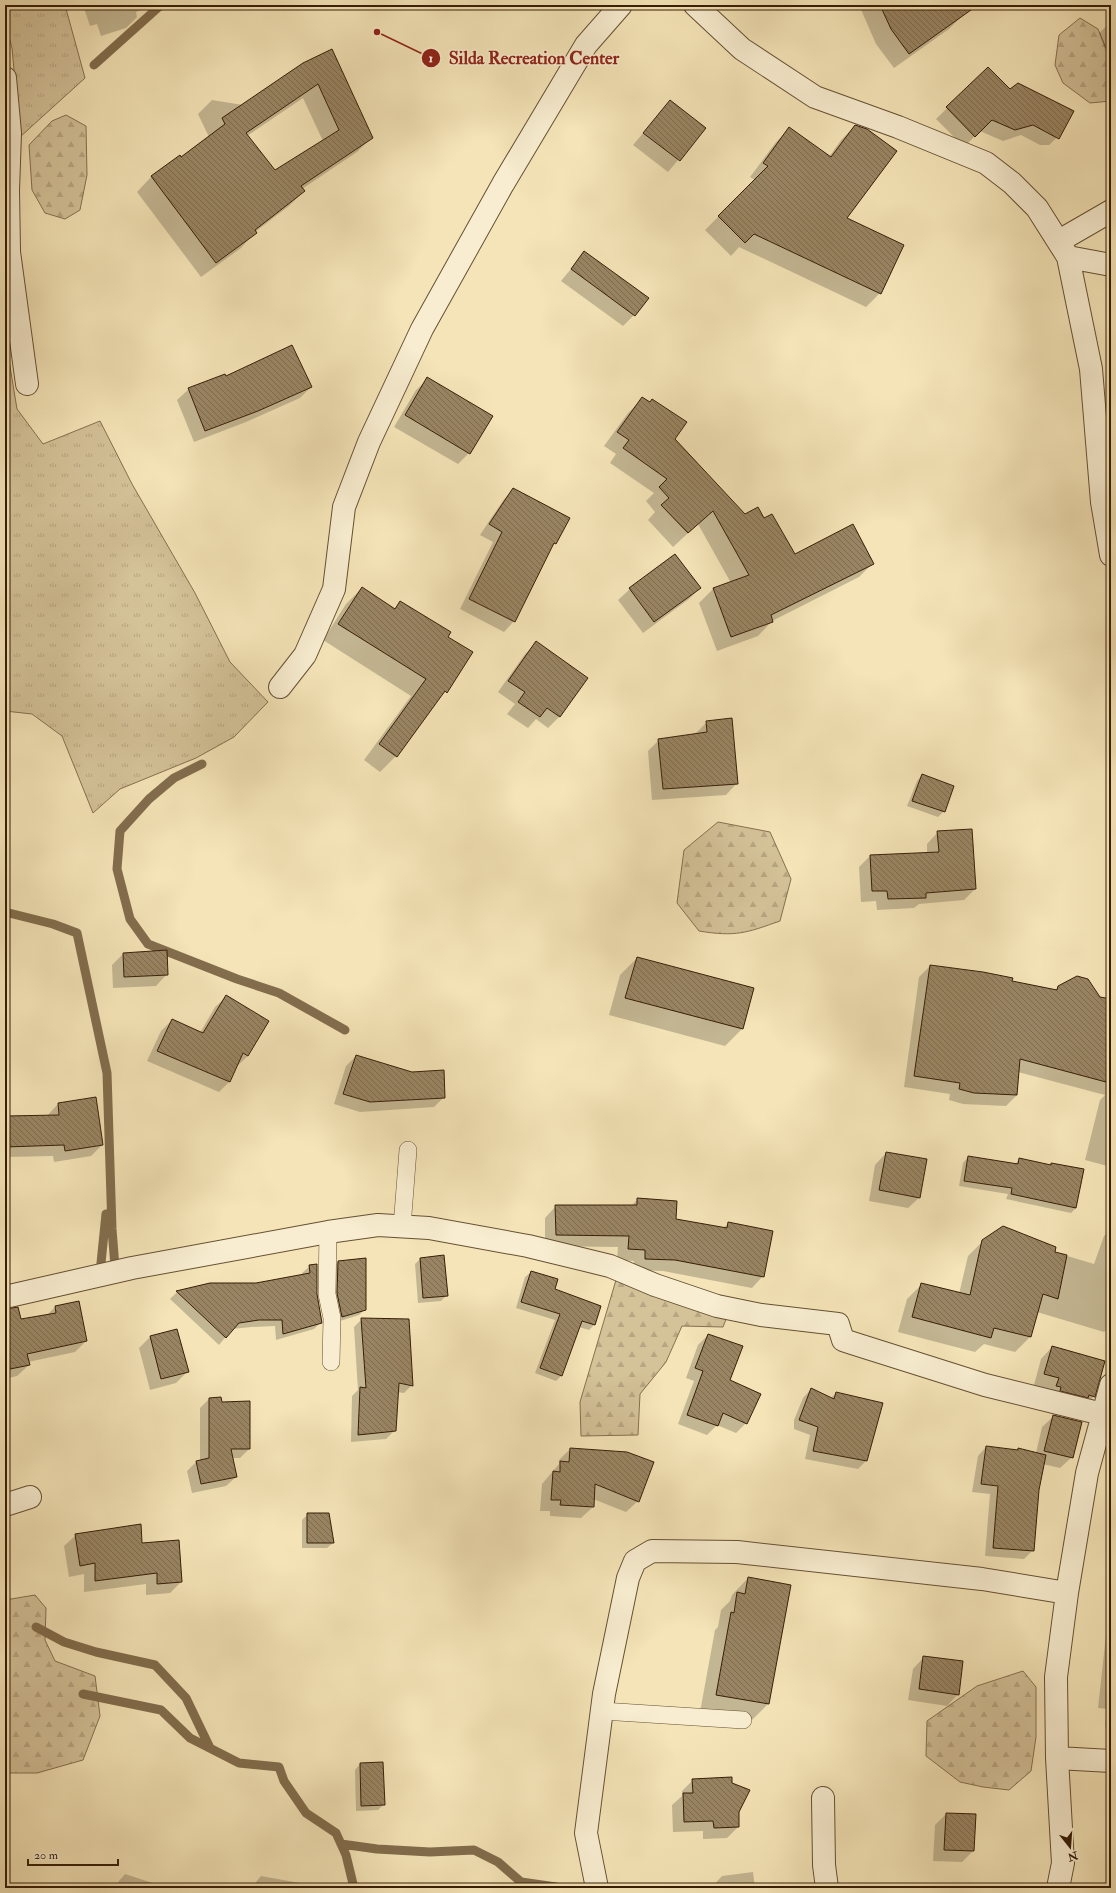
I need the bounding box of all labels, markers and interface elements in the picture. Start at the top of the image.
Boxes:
callout: Silda Recreation Center [421,43,627,73]
text: Silda Recreation Center [449,47,620,70]
text: 1 [429,51,433,66]
north arrow [1050,1827,1090,1867]
scale bar [28,1841,118,1867]
text: 20 m [34,1848,59,1863]
text: N [1065,1848,1080,1864]

